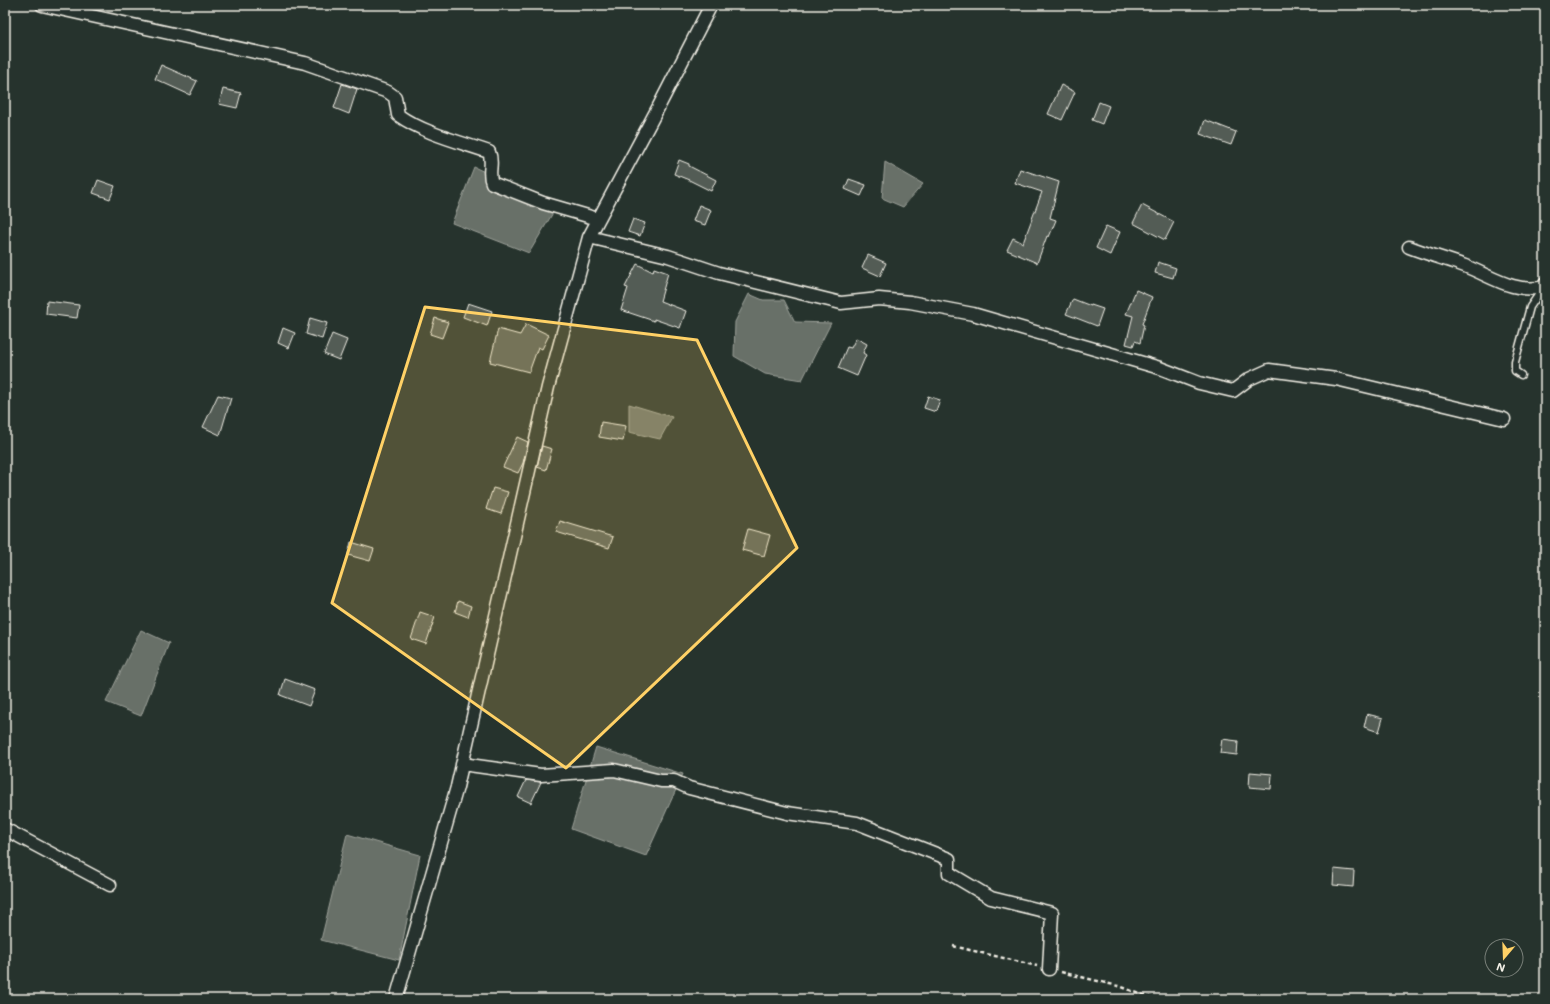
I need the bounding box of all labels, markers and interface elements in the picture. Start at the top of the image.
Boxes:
north arrow [1484,938,1524,978]
text: N [1494,959,1507,976]

